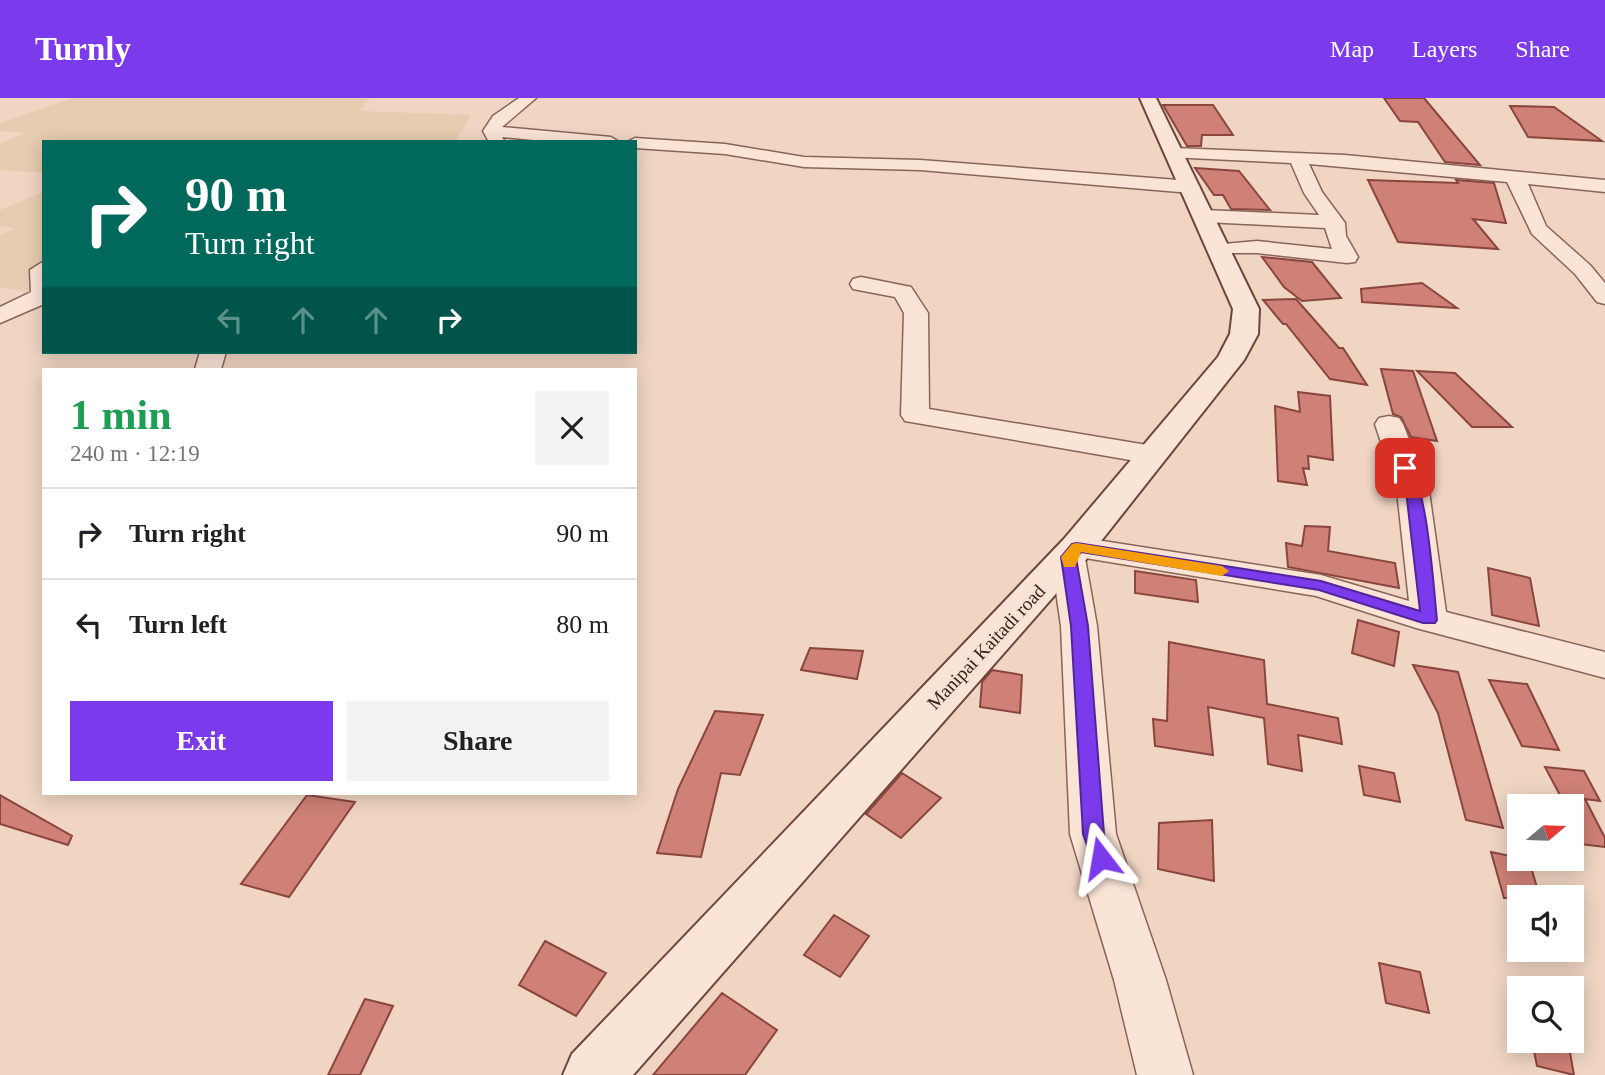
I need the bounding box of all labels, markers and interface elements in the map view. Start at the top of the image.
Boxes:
text: Turnly [35,31,131,67]
text: Map [1330,36,1374,62]
text: Layers [1412,36,1477,62]
text: Share [1515,36,1570,62]
text: 90 m [185,167,287,222]
icon: right [70,168,161,259]
text: Turn right [185,225,315,261]
icon: left [211,301,249,339]
icon: ahead [284,301,322,339]
icon: ahead [357,301,395,339]
icon: right [430,301,468,339]
button: close [535,391,609,465]
text: 1 min [70,392,172,438]
pin [1375,438,1435,498]
text: 240 m · 12:19 [70,441,200,466]
icon: arrive [1386,449,1424,487]
icon: right [70,515,108,553]
text: Turn right [129,519,246,548]
text: 90 m [556,519,609,548]
street label: Manipai Kaitadi road [923,580,1049,714]
icon: left [70,606,108,644]
text: Turn left [129,610,227,639]
text: 80 m [556,610,609,639]
button: Exit [70,701,333,781]
button: Share [347,701,609,781]
north arrow [1507,794,1584,872]
map controls [1507,794,1584,1053]
position arrow [1064,821,1138,895]
button: sound [1507,885,1584,962]
button: search [1507,976,1584,1053]

